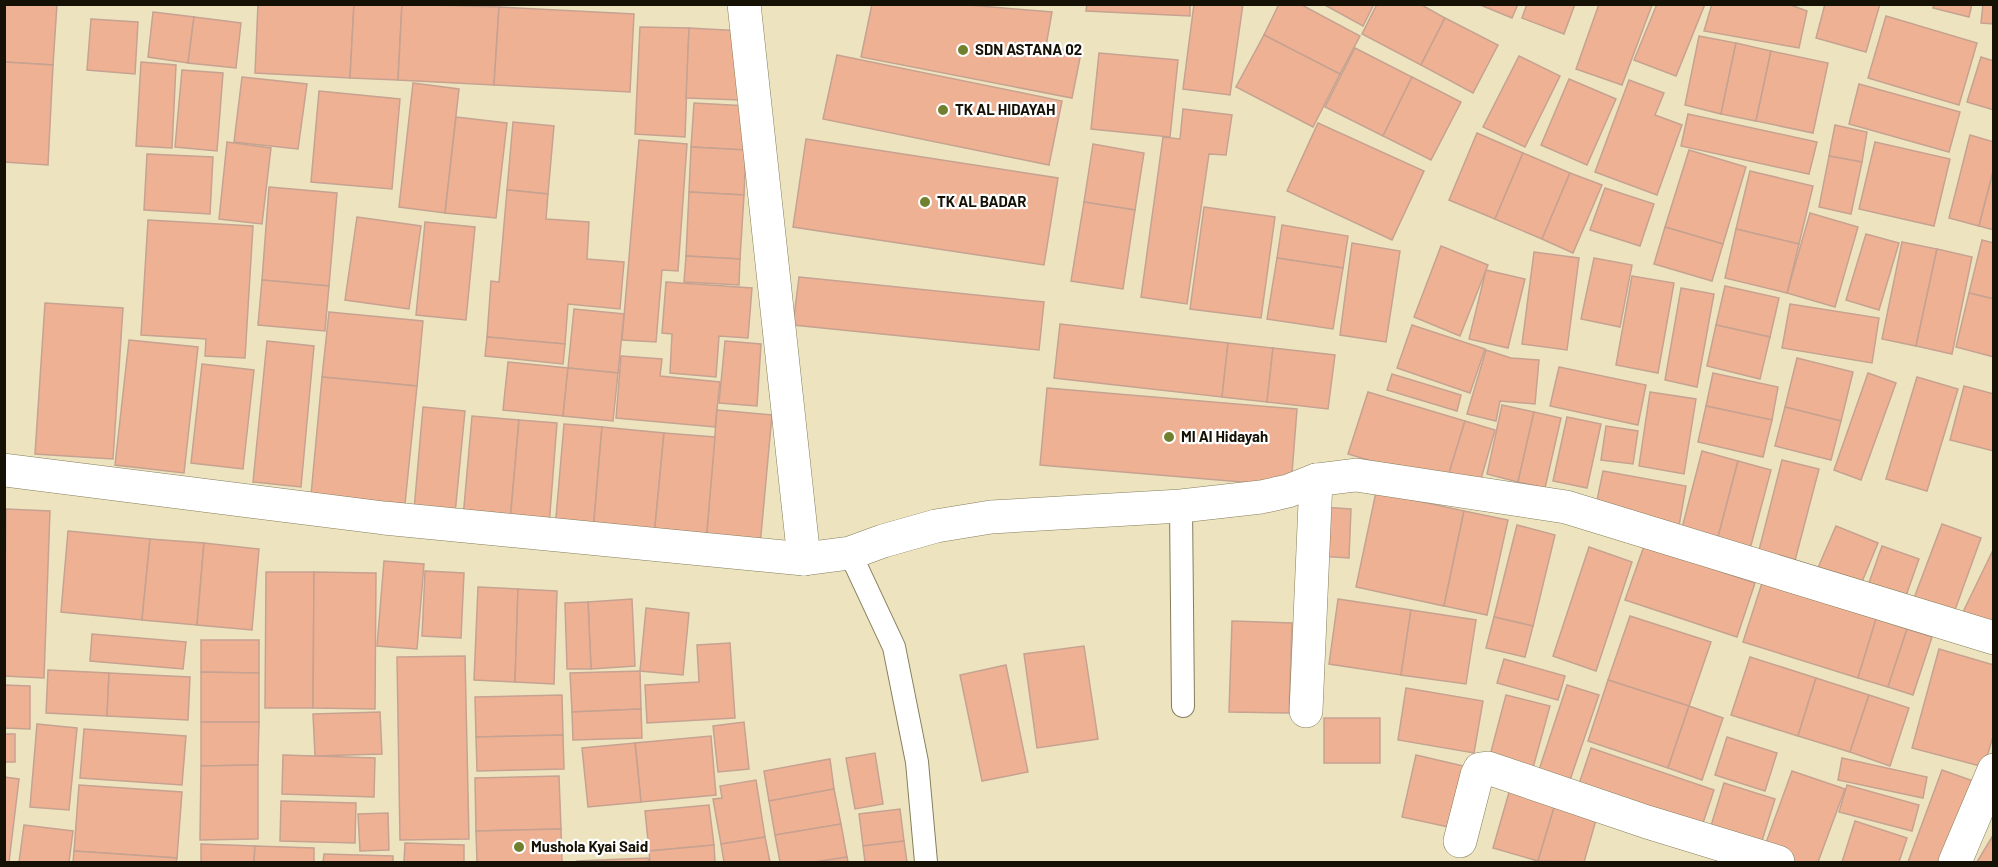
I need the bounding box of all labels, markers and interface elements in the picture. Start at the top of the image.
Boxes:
place label: SDN ASTANA 02 [975,40,1082,58]
marker: SDN ASTANA 02 [956,43,970,57]
place label: TK AL HIDAYAH [955,100,1056,118]
marker: TK AL HIDAYAH [936,103,950,117]
place label: TK AL BADAR [937,192,1027,210]
marker: TK AL BADAR [918,195,932,209]
place label: MI Al Hidayah [1181,427,1268,445]
marker: MI Al Hidayah [1162,430,1176,444]
place label: Mushola Kyai Said [531,837,648,855]
marker: Mushola Kyai Said [512,840,526,854]

